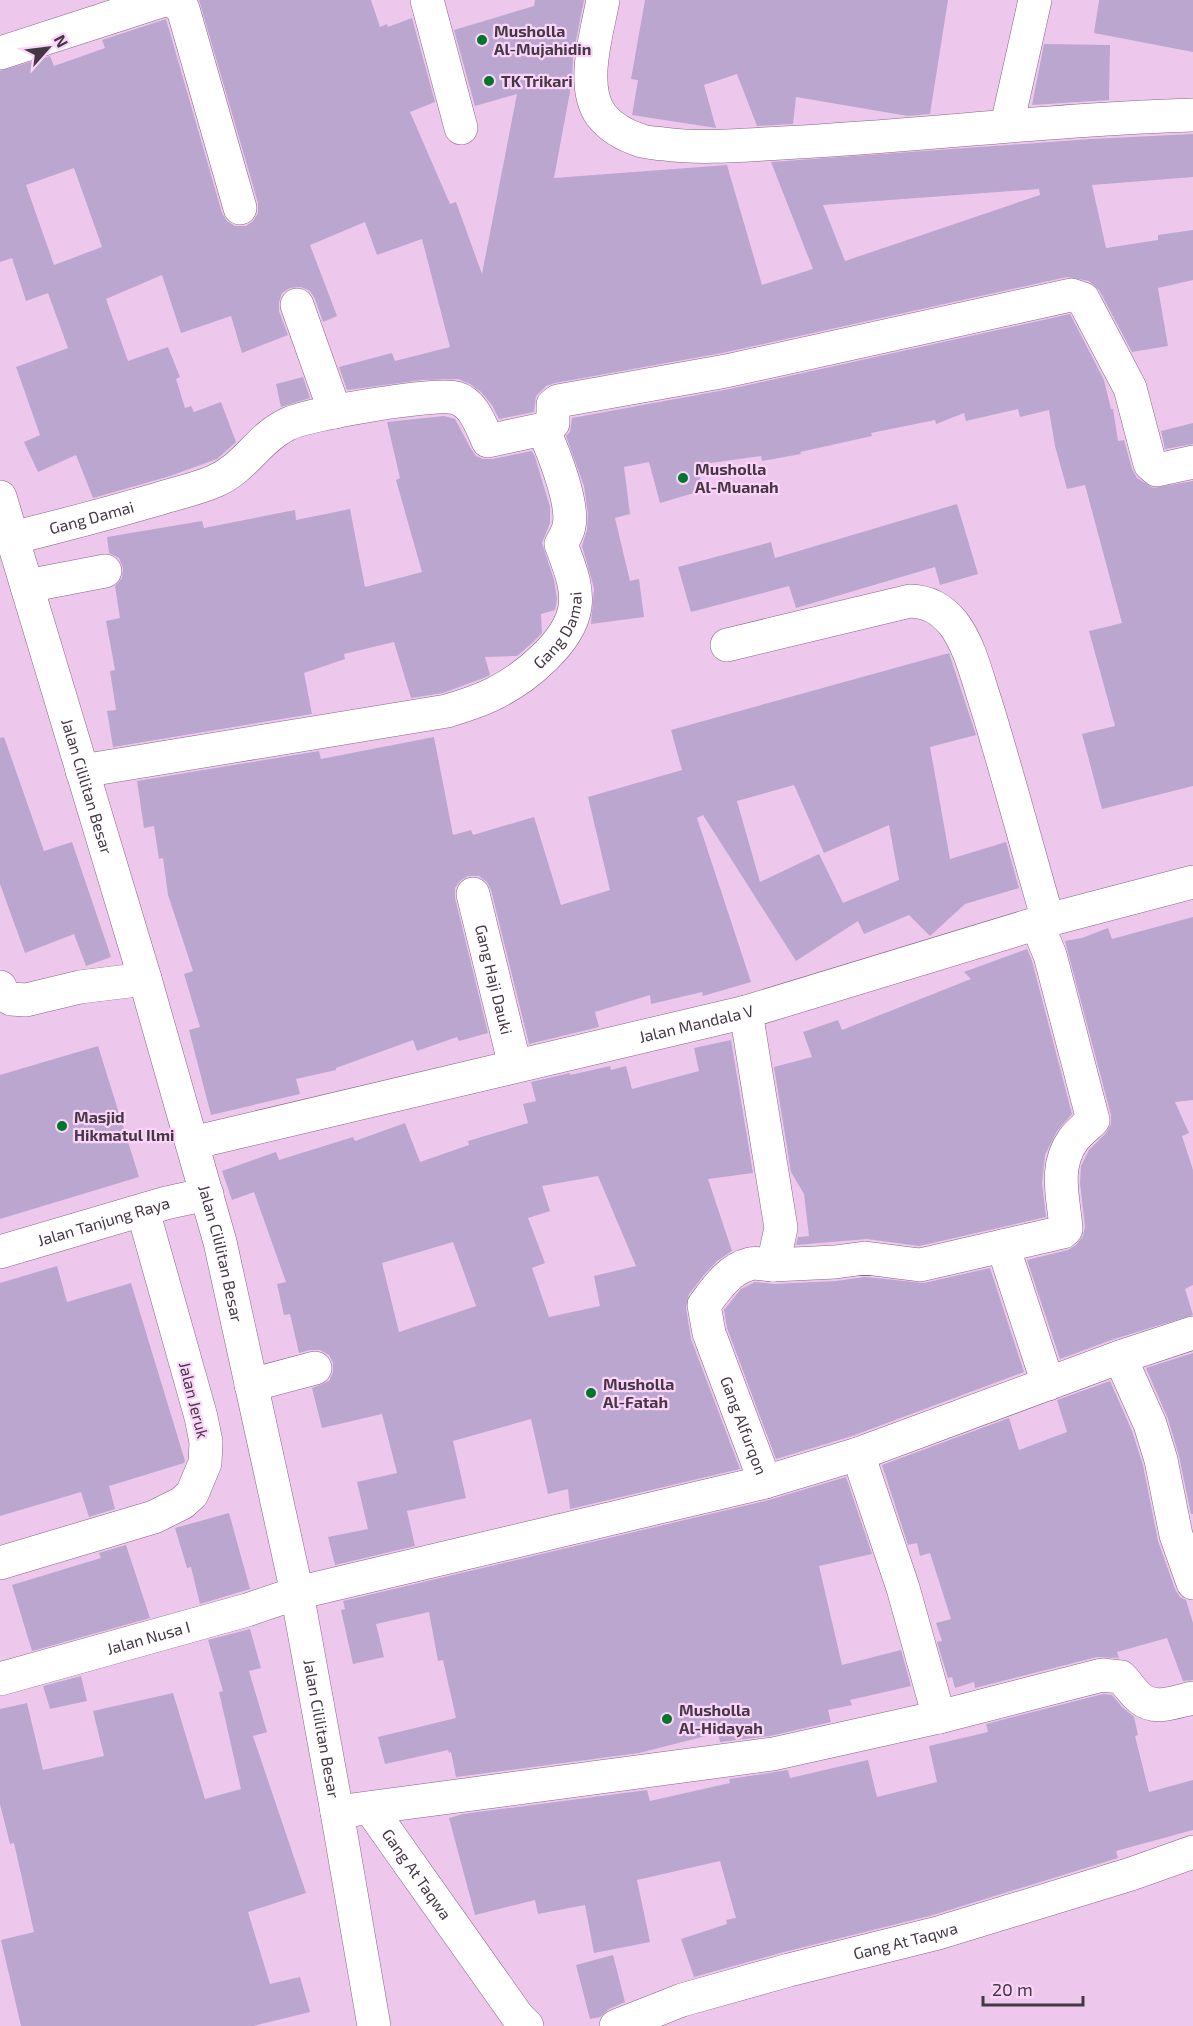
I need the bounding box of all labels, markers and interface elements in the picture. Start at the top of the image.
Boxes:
north arrow [18,18,78,78]
place label: Musholla Al-Mujahidin [494,21,591,58]
text: N [51,31,73,50]
marker: Musholla Al-Mujahidin [475,33,489,47]
place label: TK Trikari [501,71,573,90]
marker: TK Trikari [482,74,496,88]
place label: Musholla Al-Muanah [695,459,779,496]
marker: Musholla Al-Muanah [676,471,690,485]
street label: Gang Damai [47,496,136,537]
street label: Gang Damai [529,591,585,672]
street label: Jalan Cililitan Besar [58,716,117,857]
street label: Gang Haji Dauki [472,923,517,1036]
street label: Jalan Mandala V [637,1000,756,1046]
place label: Masjid Hikmatul Ilmi [74,1107,174,1144]
marker: Masjid Hikmatul Ilmi [55,1119,69,1133]
street label: Jalan Cililitan Besar [195,1182,247,1324]
street label: Jalan Tanjung Raya [35,1192,172,1249]
street label: Jalan Jeruk [176,1360,213,1440]
street label: Gang Alfurqon [717,1373,771,1477]
place label: Musholla Al-Fatah [603,1374,674,1411]
marker: Musholla Al-Fatah [584,1386,598,1400]
street label: Jalan Nusa I [104,1616,192,1658]
street label: Jalan Cililitan Besar [300,1657,344,1800]
place label: Musholla Al-Hidayah [679,1700,763,1738]
marker: Musholla Al-Hidayah [660,1712,674,1726]
street label: Gang At Taqwa [379,1825,456,1923]
street label: Gang At Taqwa [851,1918,960,1963]
scale bar [983,1969,1084,2007]
text: 20 m [992,1978,1033,2000]

